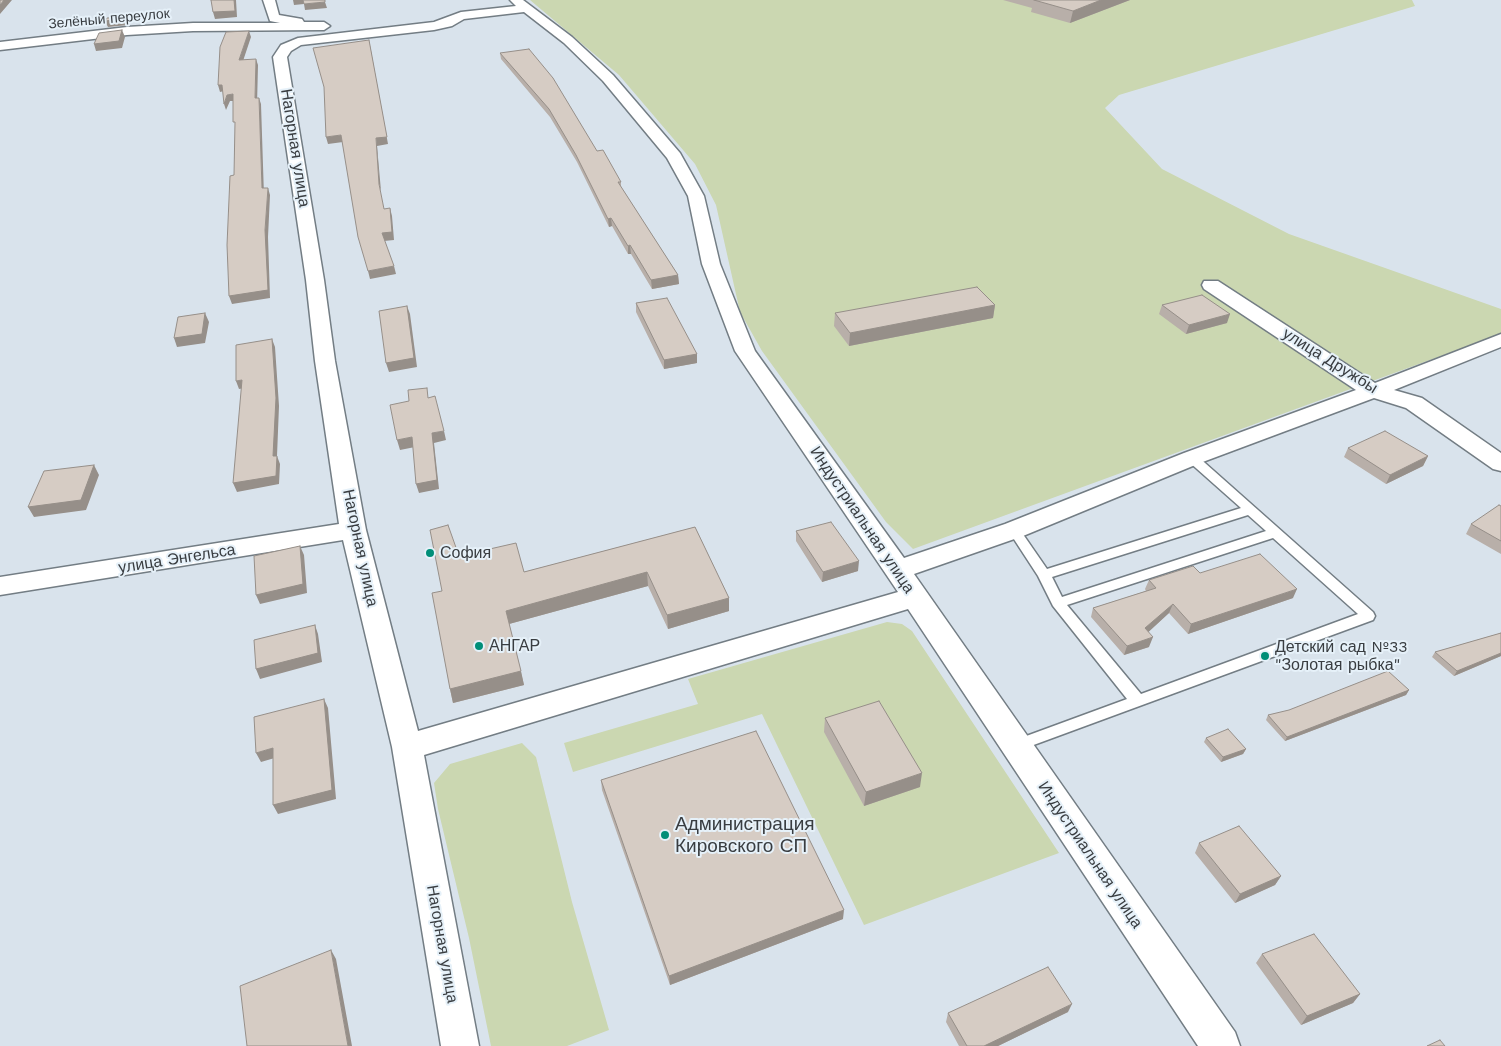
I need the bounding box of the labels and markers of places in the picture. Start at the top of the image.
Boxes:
place label: София [440,543,491,563]
marker: София [424,547,436,559]
place label: АНГАР [489,636,540,656]
place label: Детский сад №33 "Золотая рыбка" [1275,637,1408,675]
marker: АНГАР [473,640,485,652]
marker: Детский сад №33 "Золотая рыбка" [1259,650,1271,662]
place label: Администрация Кировского СП [675,813,815,857]
marker: Администрация Кировского СП [659,829,671,841]

